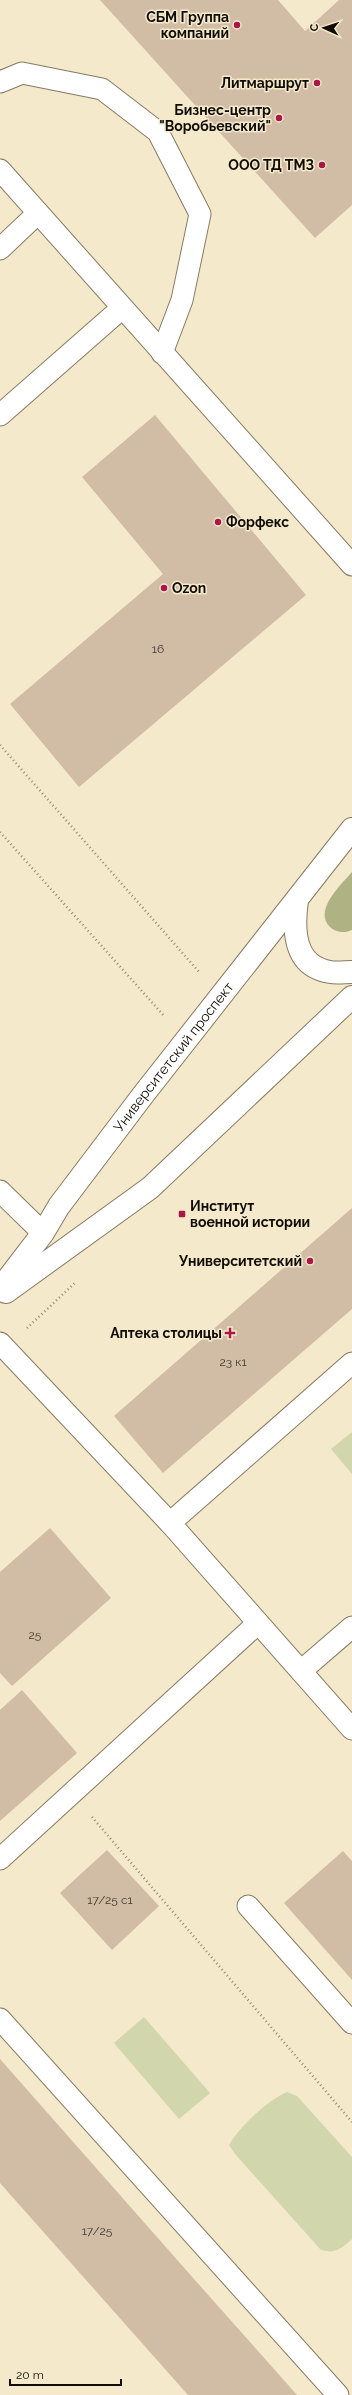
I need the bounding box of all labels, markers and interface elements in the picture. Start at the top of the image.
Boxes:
north arrow [304,8,344,48]
place label: СБМ Группа компаний [146,9,229,41]
marker: СБМ Группа компаний [232,20,242,30]
text: С [308,23,321,32]
place label: Литмаршрут [221,75,309,91]
marker: Литмаршрут [312,78,322,88]
place label: Бизнес-центр "Воробьевский" [159,102,271,134]
marker: Бизнес-центр "Воробьевский" [274,113,284,123]
place label: ООО ТД ТМЗ [228,157,314,173]
marker: ООО ТД ТМЗ [317,160,327,170]
place label: Форфекс [226,514,289,530]
marker: Форфекс [213,517,223,527]
place label: Ozon [172,580,206,596]
marker: Ozon [159,583,169,593]
house number: 16 [152,642,164,656]
street label: Университетский проспект [110,979,237,1135]
place label: Институт военной истории [190,1198,310,1230]
marker: Институт военной истории [177,1209,187,1219]
place label: Университетский [178,1253,302,1269]
marker: Университетский [305,1256,315,1266]
place label: Аптека столицы [110,1325,222,1341]
marker: Аптека столицы [225,1328,235,1338]
house number: 23 к1 [219,1355,247,1369]
house number: 25 [29,1628,42,1642]
house number: 17/25 с1 [87,1893,133,1907]
house number: 17/25 [82,2224,113,2238]
scale bar [10,2361,121,2387]
text: 20 m [16,2368,44,2382]

